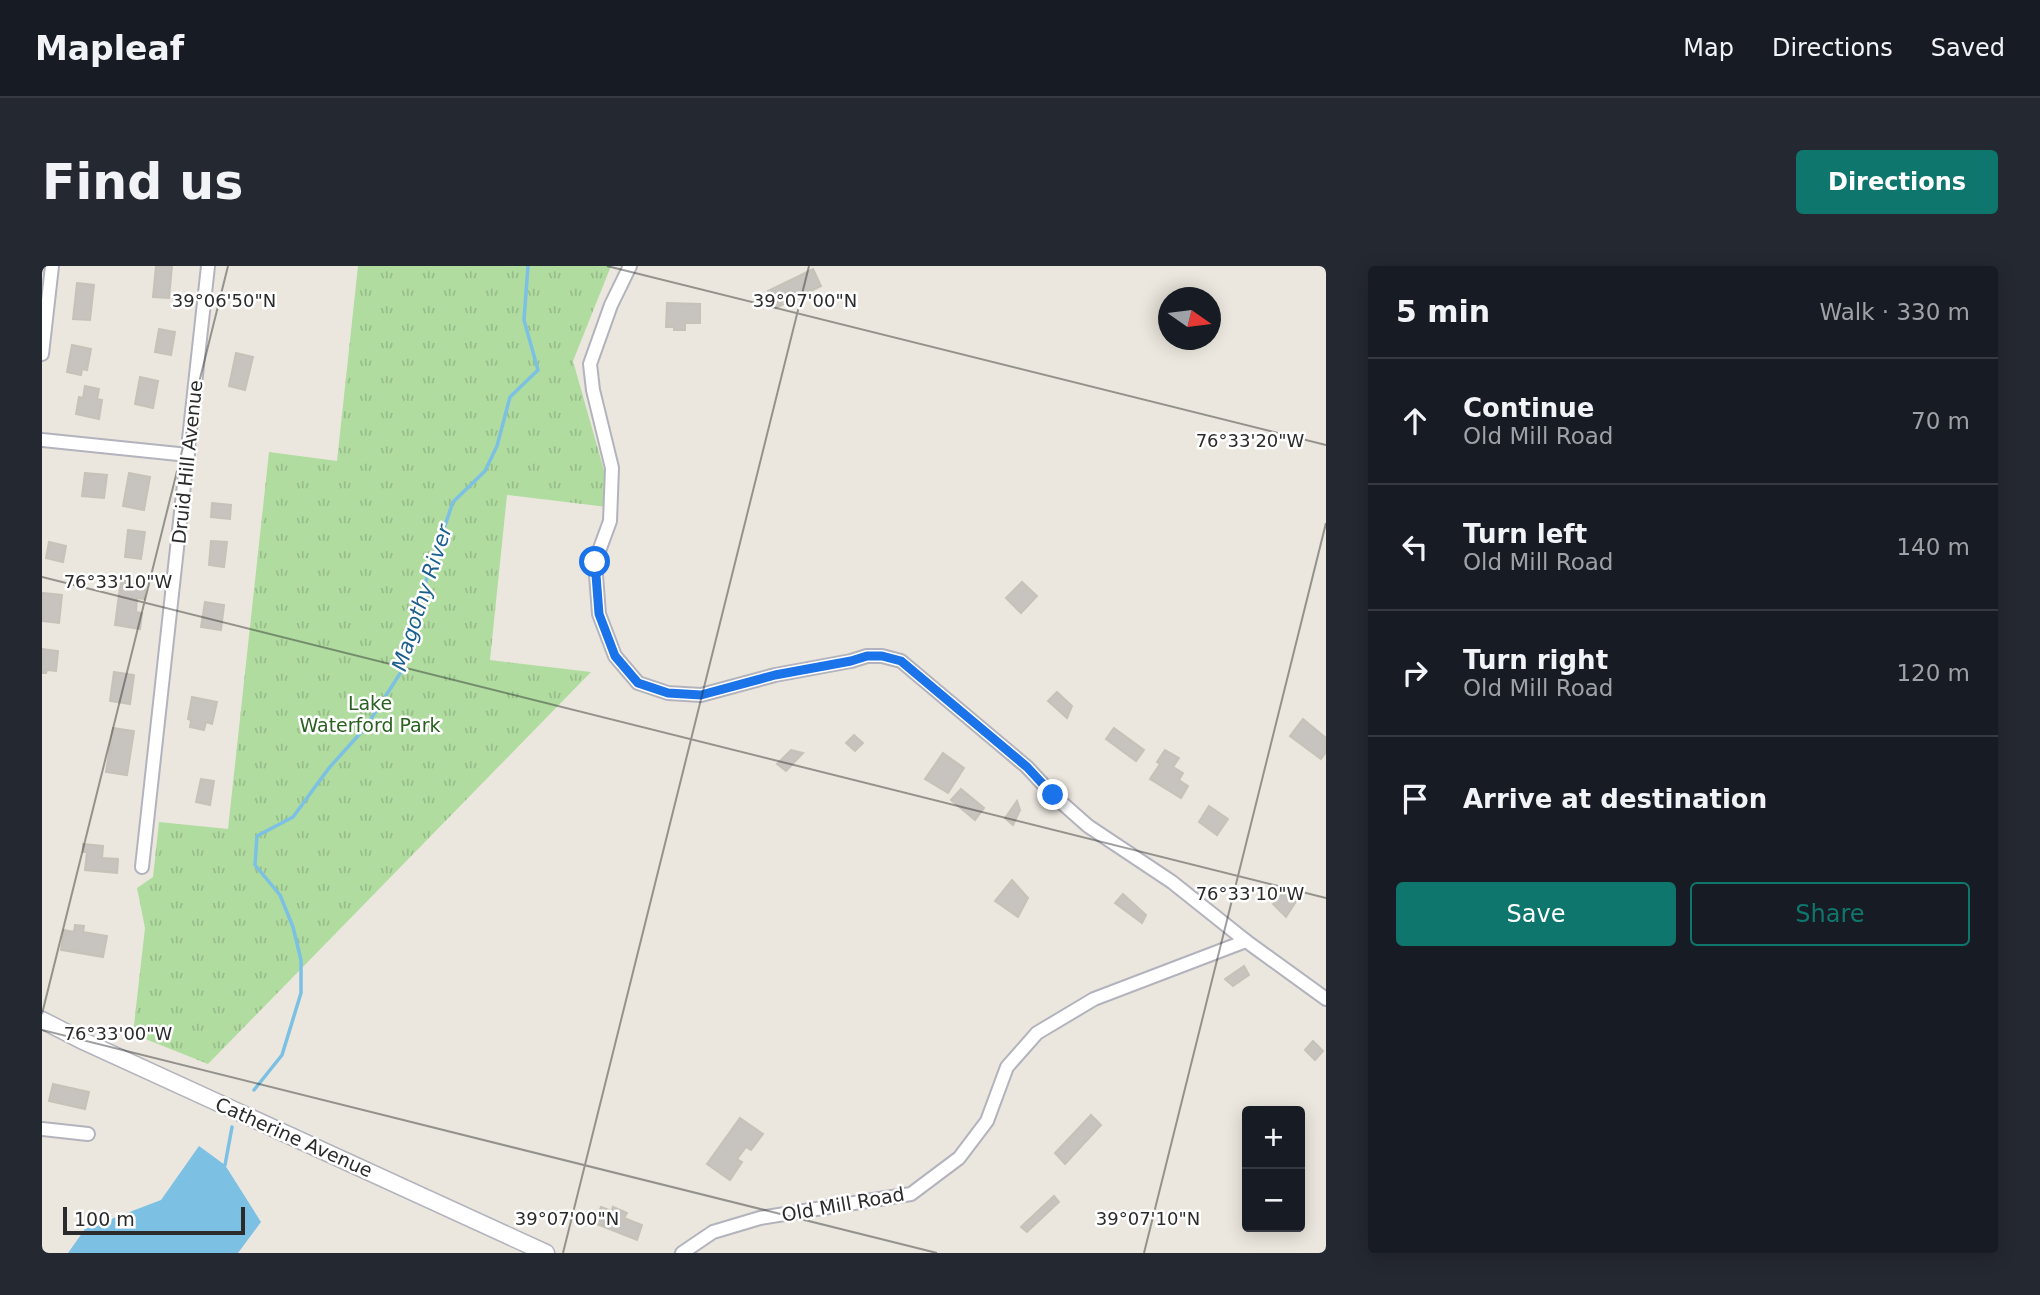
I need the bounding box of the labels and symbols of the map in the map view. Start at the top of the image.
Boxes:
north arrow [1158,287,1221,350]
text: 39°06'50"N [172,290,276,311]
text: 39°07'00"N [753,290,857,311]
street label: Druid Hill Avenue [167,379,207,545]
text: 76°33'20"W [1196,430,1305,451]
water label: Magothy River [387,521,457,674]
route start [579,546,610,577]
text: 76°33'10"W [64,571,173,592]
park label: Lake Waterford Park [299,692,441,736]
route end [1037,779,1068,810]
text: 76°33'10"W [1196,883,1305,904]
text: 76°33'00"W [64,1023,173,1044]
street label: Catherine Avenue [212,1092,376,1182]
street label: Old Mill Road [780,1182,906,1226]
scale bar [63,1204,245,1236]
text: 39°07'00"N [515,1208,619,1229]
text: 39°07'10"N [1096,1208,1200,1229]

